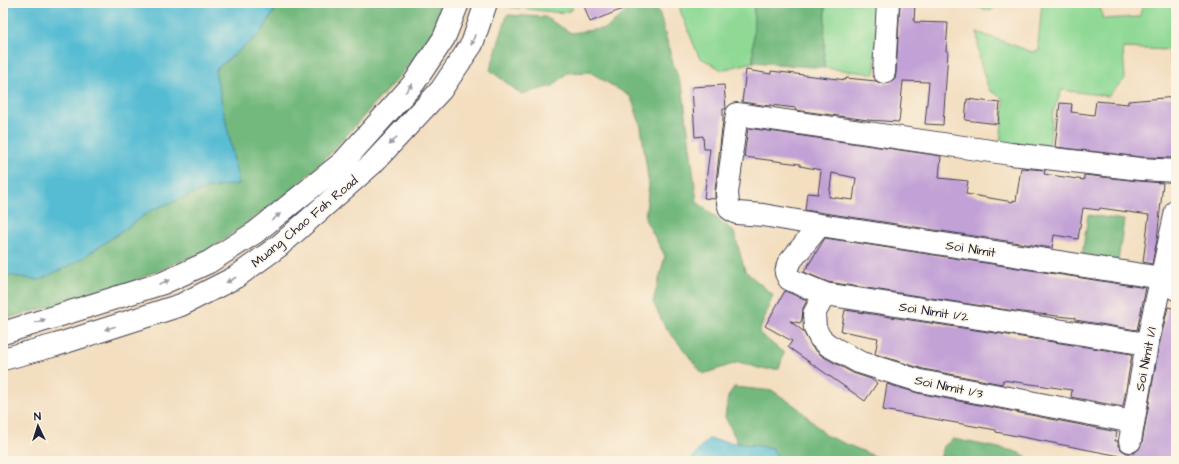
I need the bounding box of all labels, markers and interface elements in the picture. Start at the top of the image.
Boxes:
one-way arrow [469,34,475,46]
one-way arrow [405,83,414,93]
one-way arrow [389,137,398,146]
street label: Muang Chao Fah Road [247,172,363,273]
one-way arrow [270,212,281,221]
street label: Soi Nimit [945,236,998,262]
one-way arrow [225,277,236,283]
one-way arrow [159,279,170,285]
street label: Soi Nimit 1/2 [898,298,971,326]
one-way arrow [35,318,47,324]
one-way arrow [104,325,116,331]
street label: Soi Nimit 1/1 [1131,325,1161,393]
street label: Soi Nimit 1/3 [913,371,985,403]
north arrow [18,406,58,446]
text: N [33,409,41,424]

